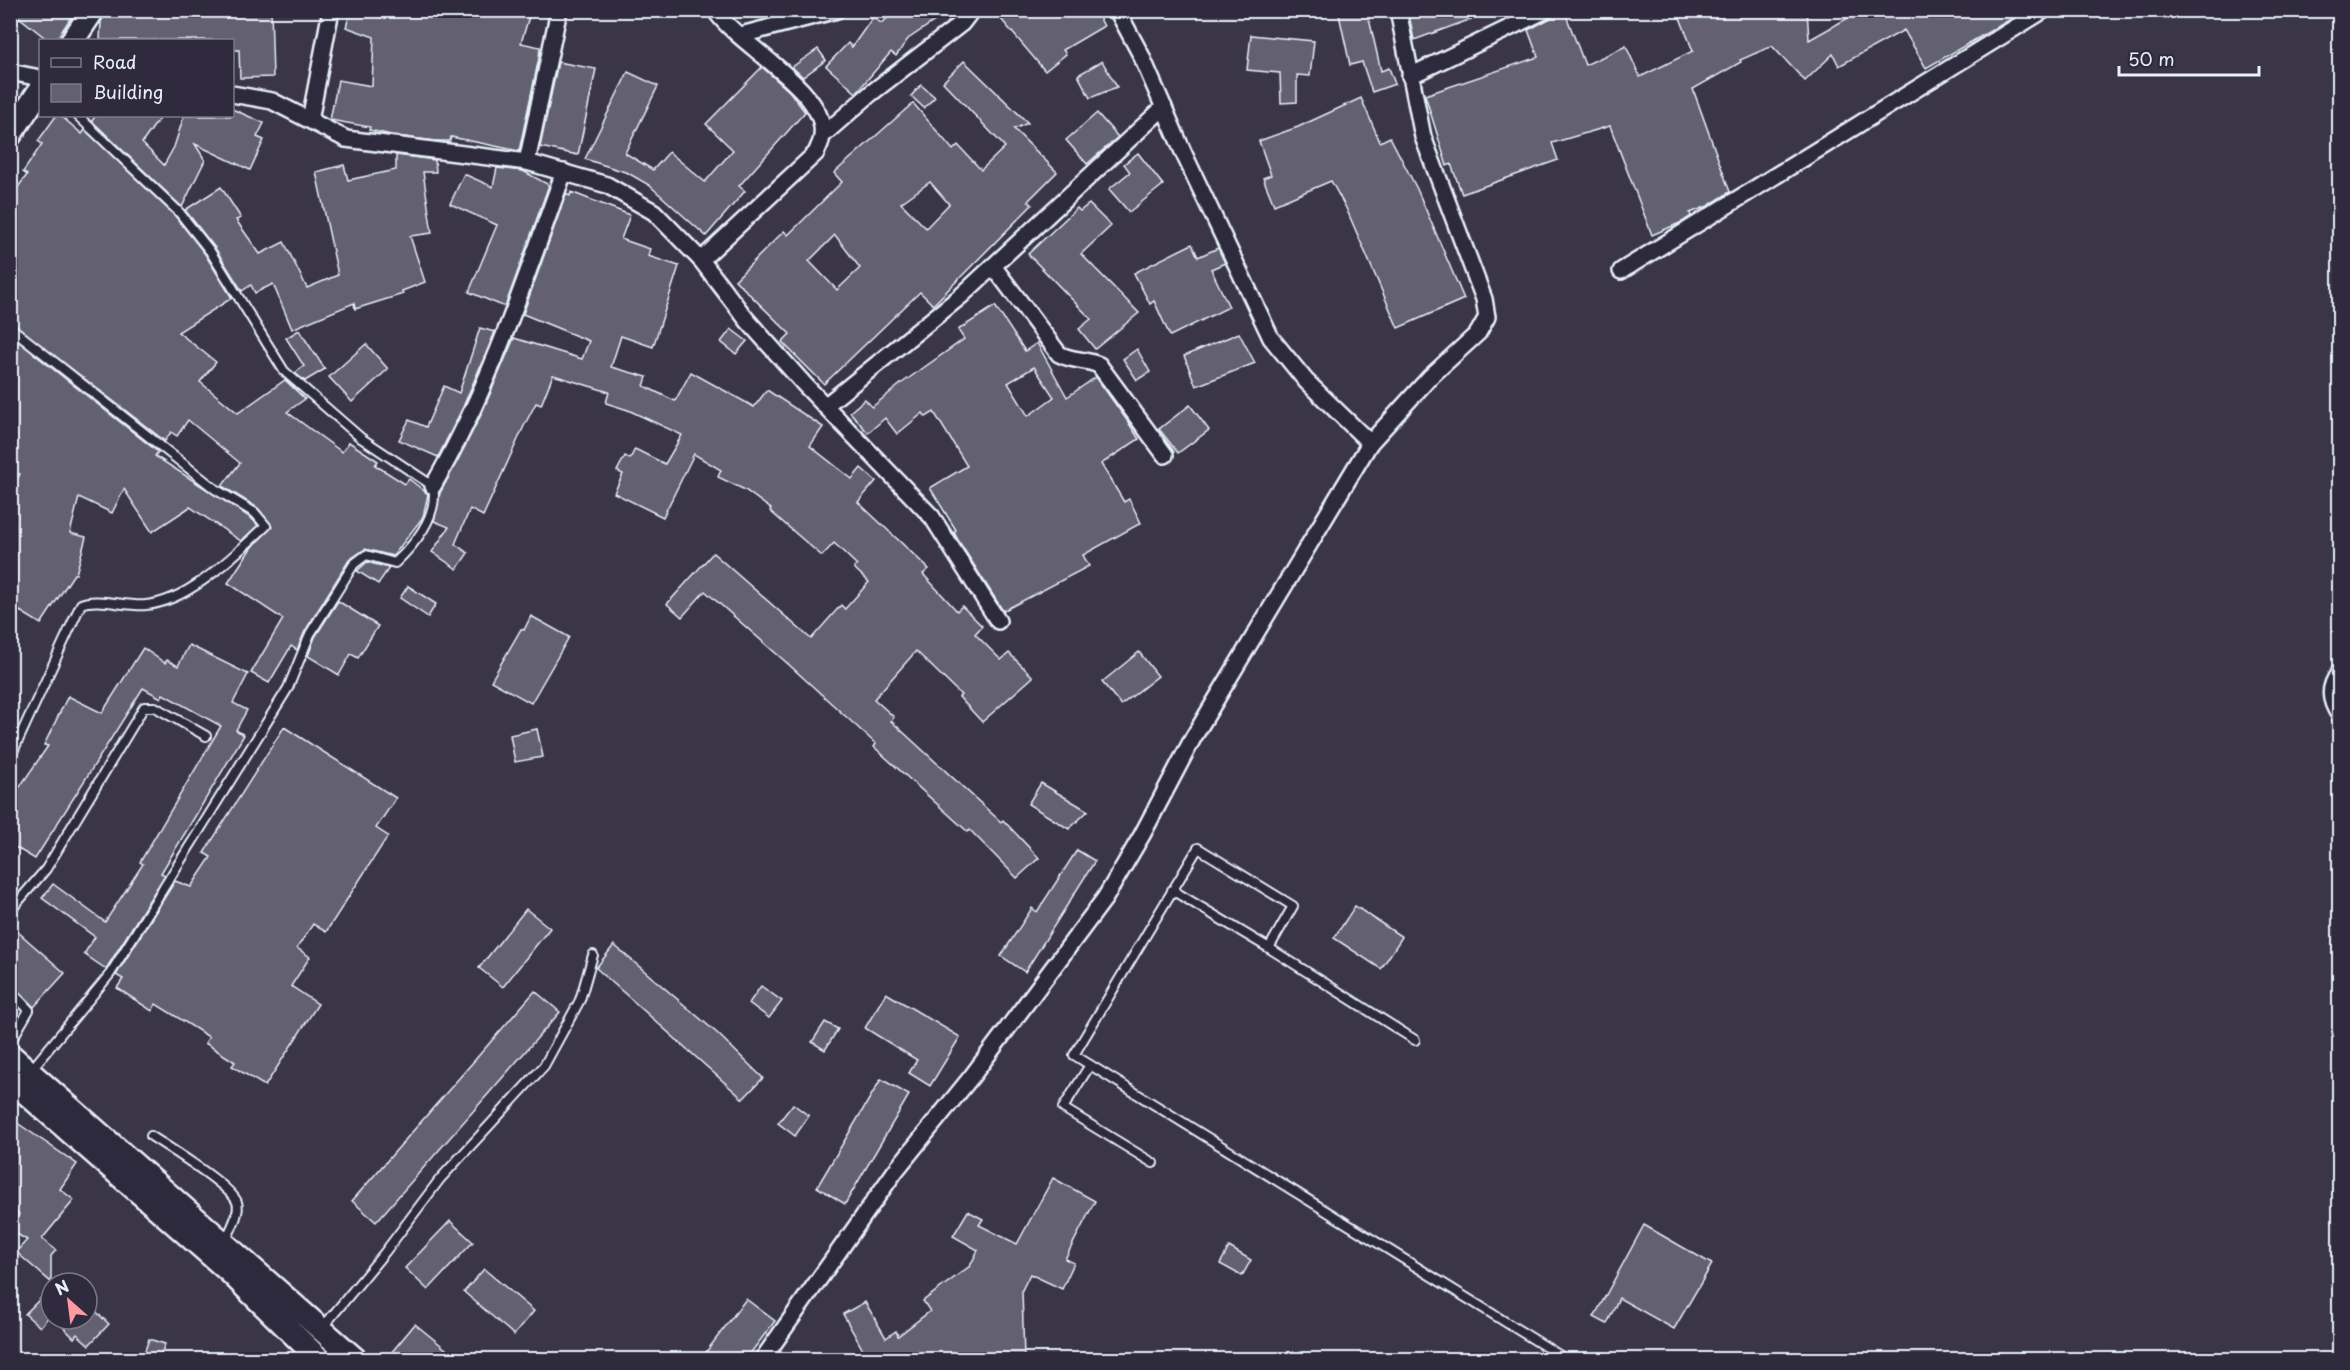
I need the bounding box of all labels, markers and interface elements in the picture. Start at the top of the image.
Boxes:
legend [39,39,234,117]
scale bar [2119,39,2258,77]
text: 50 m [2128,45,2175,72]
text: Road [93,48,137,75]
text: Building [93,78,163,105]
north arrow [39,1271,99,1331]
text: N [50,1273,73,1300]

